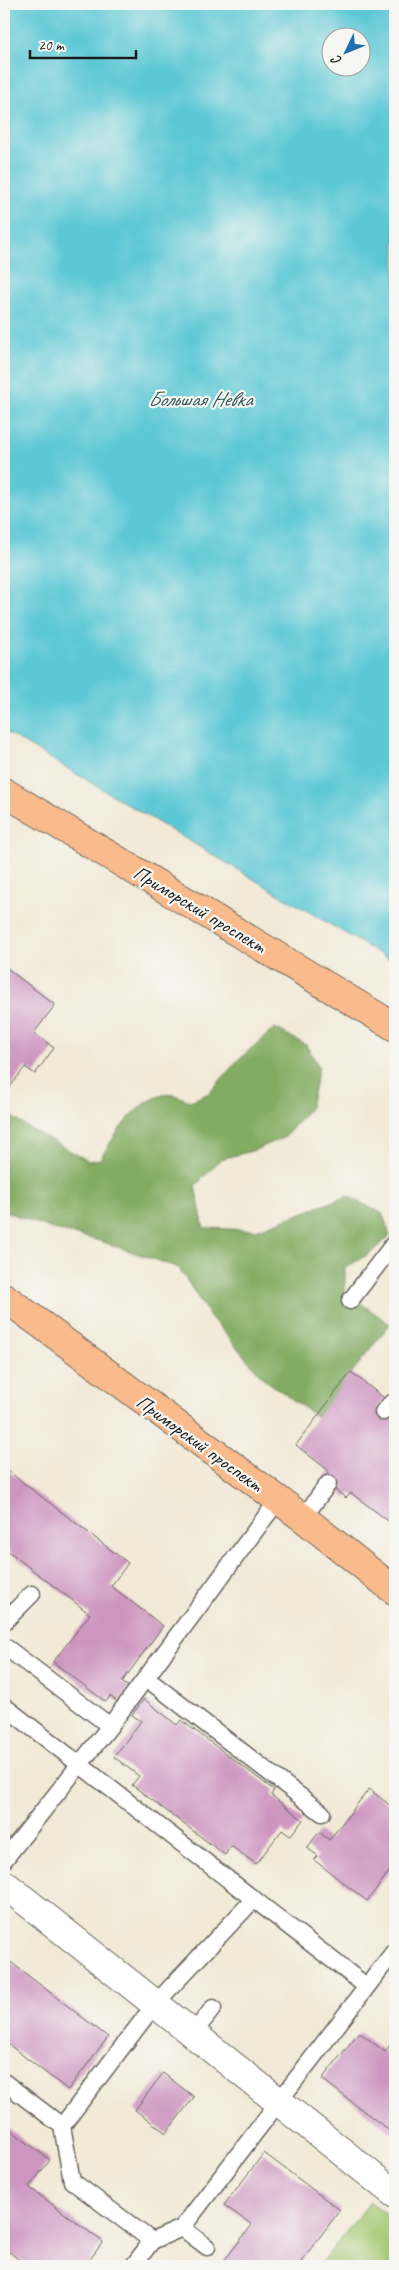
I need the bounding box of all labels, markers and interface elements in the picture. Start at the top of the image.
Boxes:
scale bar [30,28,136,60]
north arrow [322,28,372,78]
text: 20 m [38,36,65,55]
text: С [327,51,345,69]
water label: Большая Невка [148,386,255,412]
street label: Приморский проспект [129,860,271,959]
street label: Приморский проспект [131,1389,269,1498]

